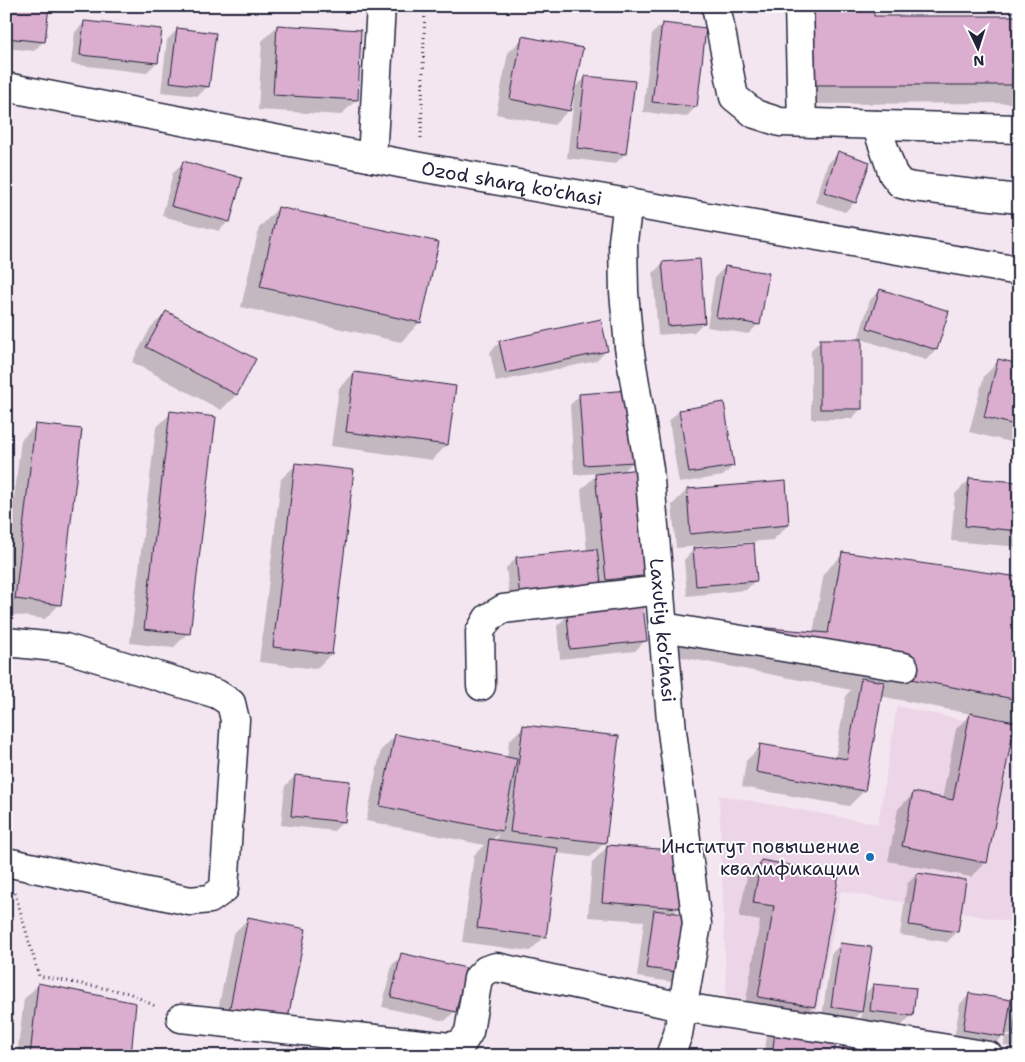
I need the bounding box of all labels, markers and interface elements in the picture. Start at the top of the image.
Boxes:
north arrow [952,22,1002,72]
text: N [973,52,985,70]
street label: Ozod sharq ko'chasi [420,155,604,211]
street label: Laxutiy ko'chasi [644,557,682,703]
place label: Институт повышение квалификации [661,834,860,881]
marker: Институт повышение квалификации [864,851,876,863]

